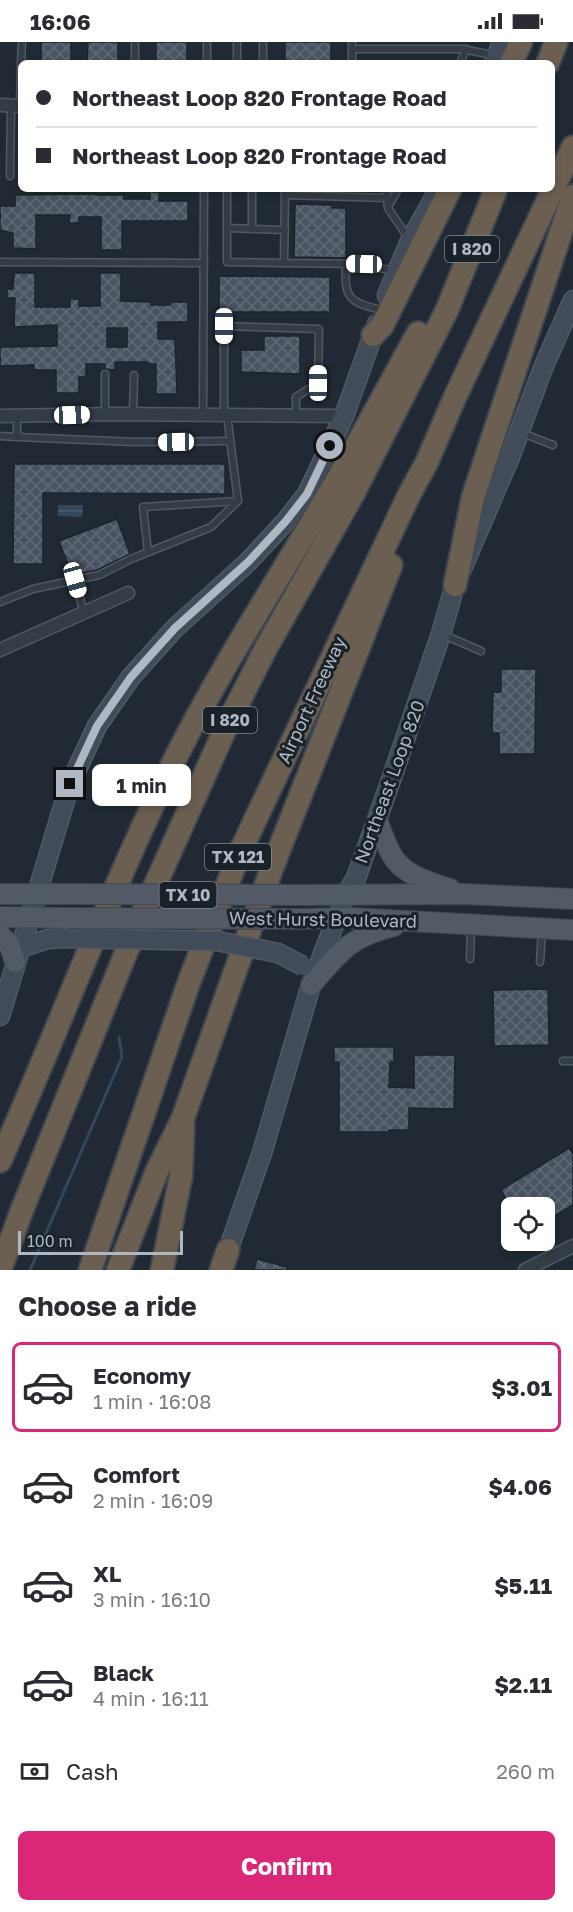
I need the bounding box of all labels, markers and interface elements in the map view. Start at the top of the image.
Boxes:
text: 16:06 [30,8,91,35]
text: Northeast Loop 820 Frontage Road [72,84,446,111]
text: Northeast Loop 820 Frontage Road [72,142,446,169]
road number: I 820 [445,236,499,262]
car [346,255,382,273]
car [215,308,233,344]
car [309,365,327,401]
car [54,405,90,425]
route start [316,432,343,459]
car [158,433,194,451]
car [61,560,89,600]
street label: Airport Freeway [272,633,350,766]
street label: Northeast Loop 820 [349,697,429,866]
road number: I 820 [203,707,257,733]
callout: 1 min [91,763,190,805]
route end [56,770,83,797]
text: 1 min [116,773,167,797]
road number: TX 121 [205,844,271,870]
road number: TX 10 [160,882,216,908]
street label: West Hurst Boulevard [229,906,417,932]
map controls [501,1197,555,1251]
button: locate [501,1197,555,1251]
scale bar [18,1228,183,1256]
text: 100 m [27,1231,73,1251]
text: Choose a ride [18,1290,197,1322]
icon: car [21,1360,75,1414]
text: Economy [93,1362,191,1389]
text: $3.01 [491,1374,552,1401]
text: 1 min · 16:08 [93,1389,211,1413]
icon: car [21,1459,75,1513]
text: Comfort [93,1461,180,1488]
text: $4.06 [488,1473,552,1500]
text: 2 min · 16:09 [93,1488,213,1512]
icon: car [21,1558,75,1612]
text: XL [93,1560,121,1587]
text: $5.11 [494,1572,552,1599]
text: 3 min · 16:10 [93,1587,211,1611]
icon: car [21,1657,75,1711]
text: Black [93,1659,154,1686]
text: $2.11 [494,1671,552,1698]
text: 4 min · 16:11 [93,1686,209,1710]
icon: cash [18,1755,51,1788]
text: Cash [66,1758,119,1785]
text: 260 m [496,1759,555,1783]
button: Confirm [18,1831,555,1900]

